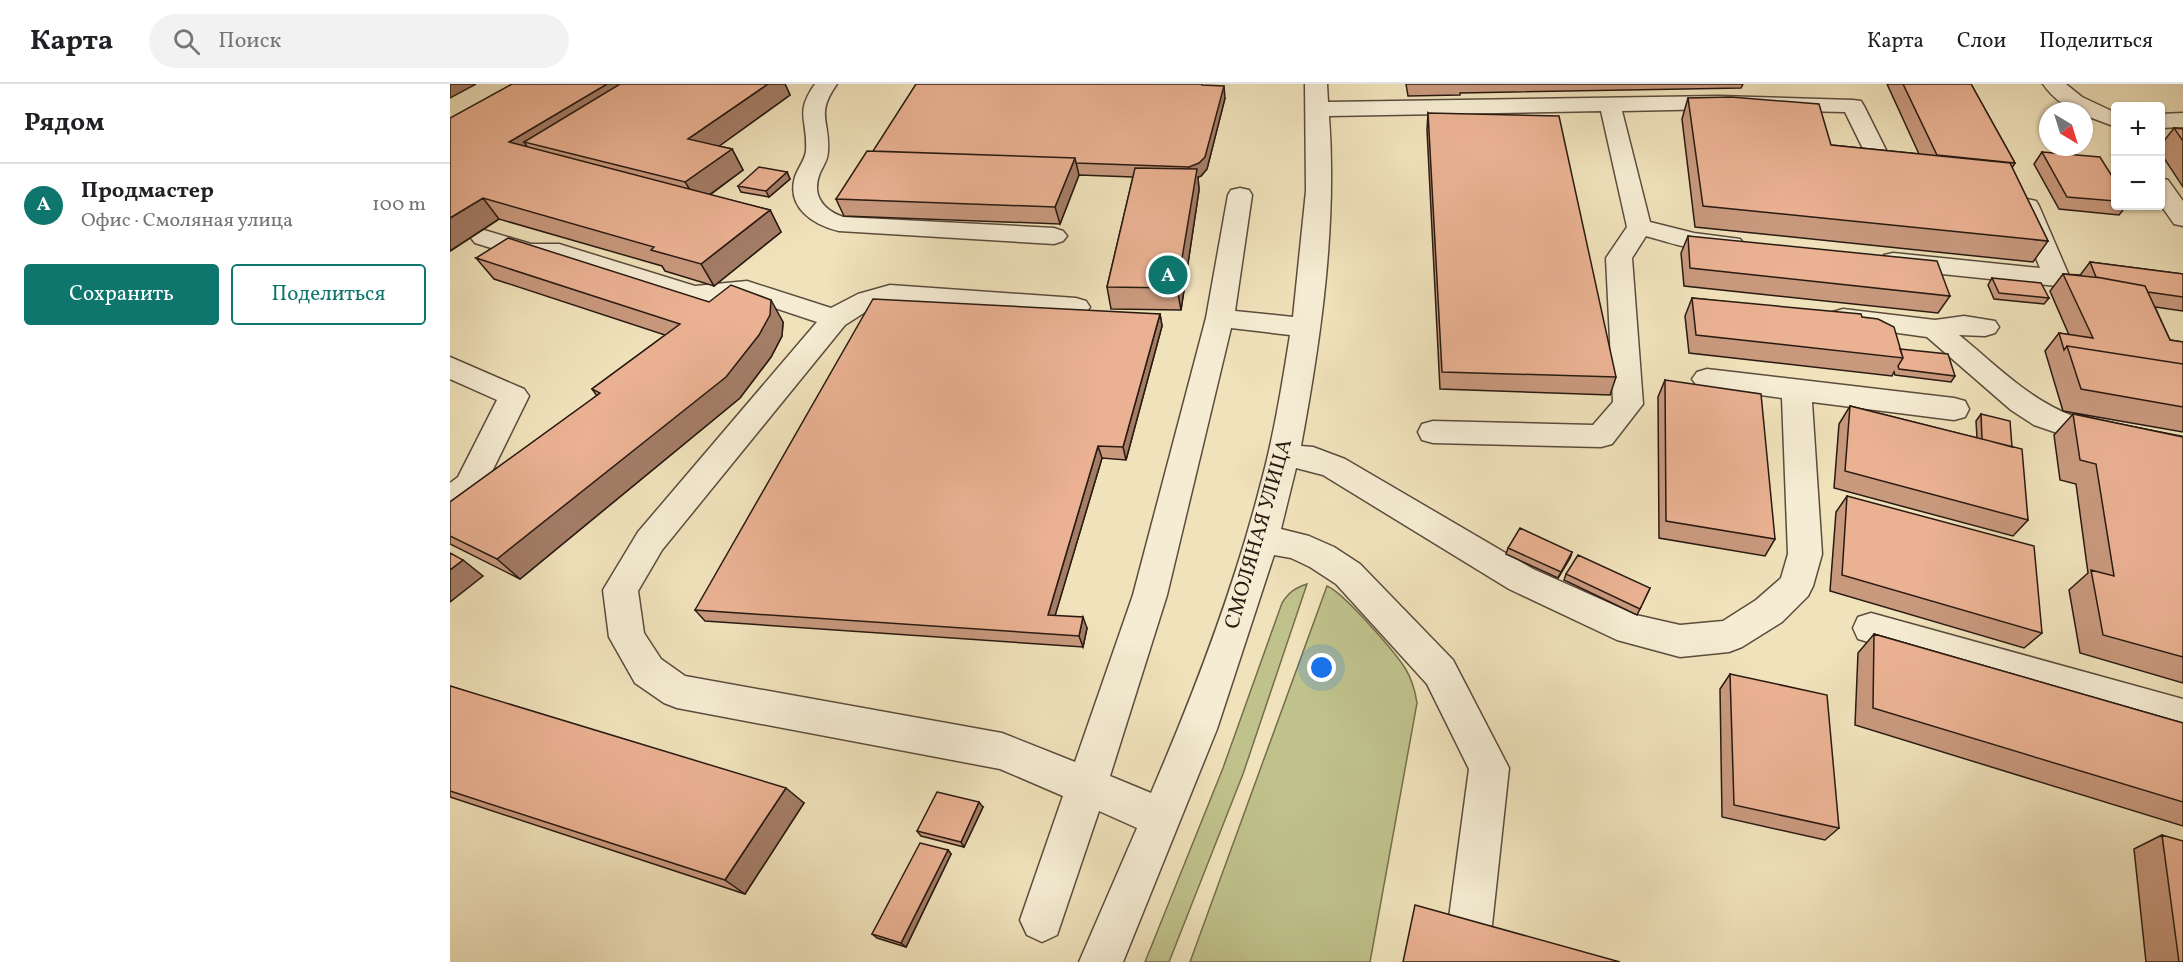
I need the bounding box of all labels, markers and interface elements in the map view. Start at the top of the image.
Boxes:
search box [149,14,569,68]
text: Карта [30,22,113,61]
icon: search [170,25,203,58]
text: Поиск [218,26,281,57]
text: Карта [1867,27,1924,56]
text: Слои [1957,27,2006,56]
text: Поделиться [2039,27,2153,56]
north arrow [2039,102,2093,156]
map controls [2111,102,2165,210]
button: + [2111,102,2165,156]
text: Рядом [24,105,104,141]
button: − [2111,156,2165,210]
text: Продмастер [81,176,214,207]
text: A [36,191,51,219]
text: 100 m [372,191,426,219]
text: Офис · Смоляная улица [81,207,293,235]
pin: A [1148,252,1188,297]
button: Сохранить [24,264,219,325]
button: Поделиться [231,264,426,325]
street label: СМОЛЯНАЯ УЛИЦА [1218,435,1300,633]
your location [1307,653,1336,682]

